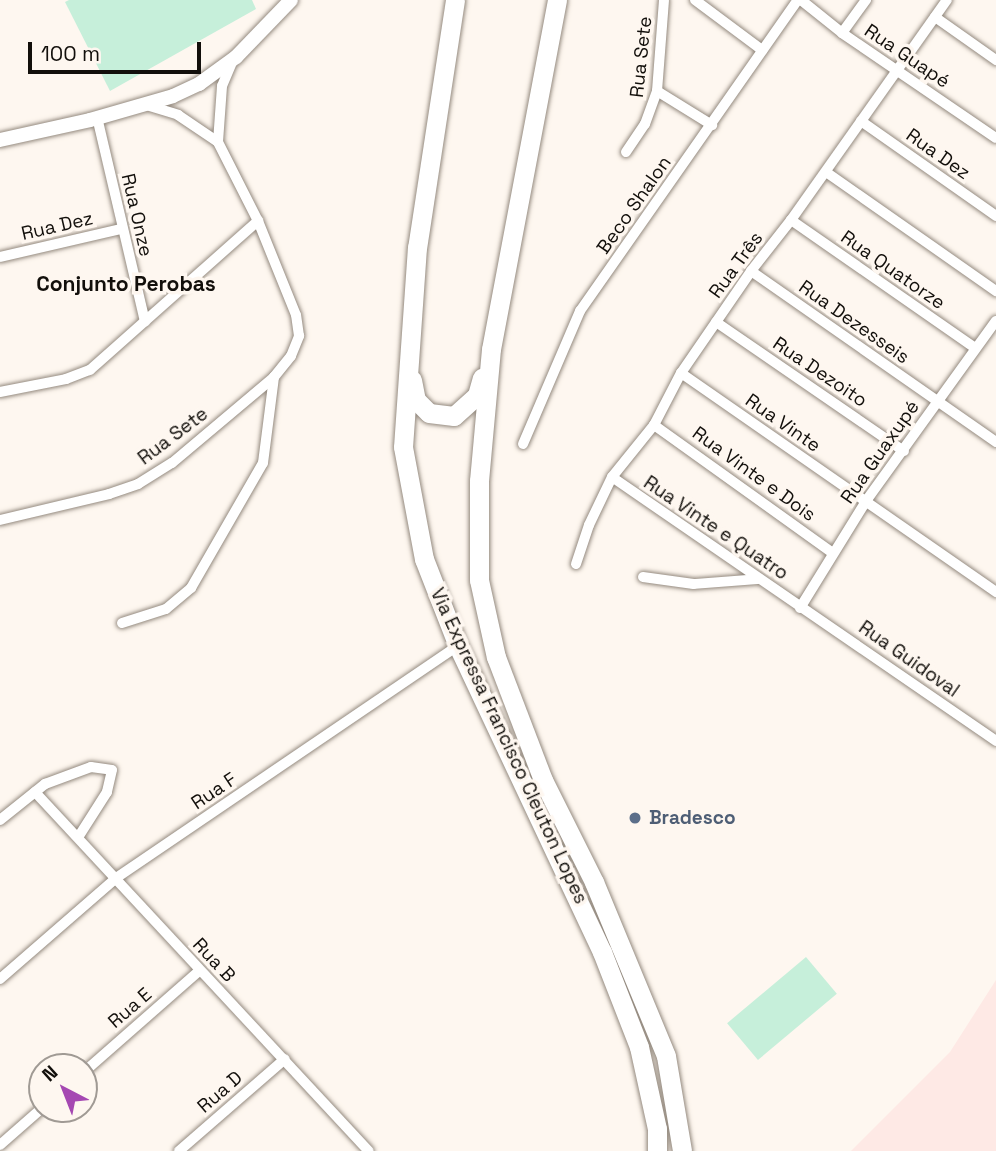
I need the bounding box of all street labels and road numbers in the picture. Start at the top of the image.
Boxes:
street label: Rua Sete [625,15,657,99]
street label: Rua Guapé [860,19,954,93]
street label: Rua Dez [902,124,974,184]
street label: Beco Shalon [592,152,676,258]
street label: Rua Onze [116,171,158,259]
street label: Rua Dez [19,207,95,245]
street label: Rua Quatorze [836,226,950,314]
street label: Rua Três [704,227,768,303]
street label: Rua Dezesseis [794,275,914,369]
street label: Rua Dezoito [768,332,872,412]
street label: Rua Vinte [741,389,825,457]
street label: Rua Guaxupé [836,396,924,508]
street label: Rua Sete [134,402,212,470]
street label: Rua Vinte e Dois [688,422,820,526]
street label: Rua Vinte e Quatro [639,471,793,585]
street label: Via Expressa Francisco Cleuton Lopes [426,584,592,908]
street label: Rua Guidoval [854,616,964,702]
street label: Rua F [187,768,241,814]
street label: Rua B [188,933,240,987]
street label: Rua E [104,983,156,1033]
street label: Rua D [193,1066,247,1118]

